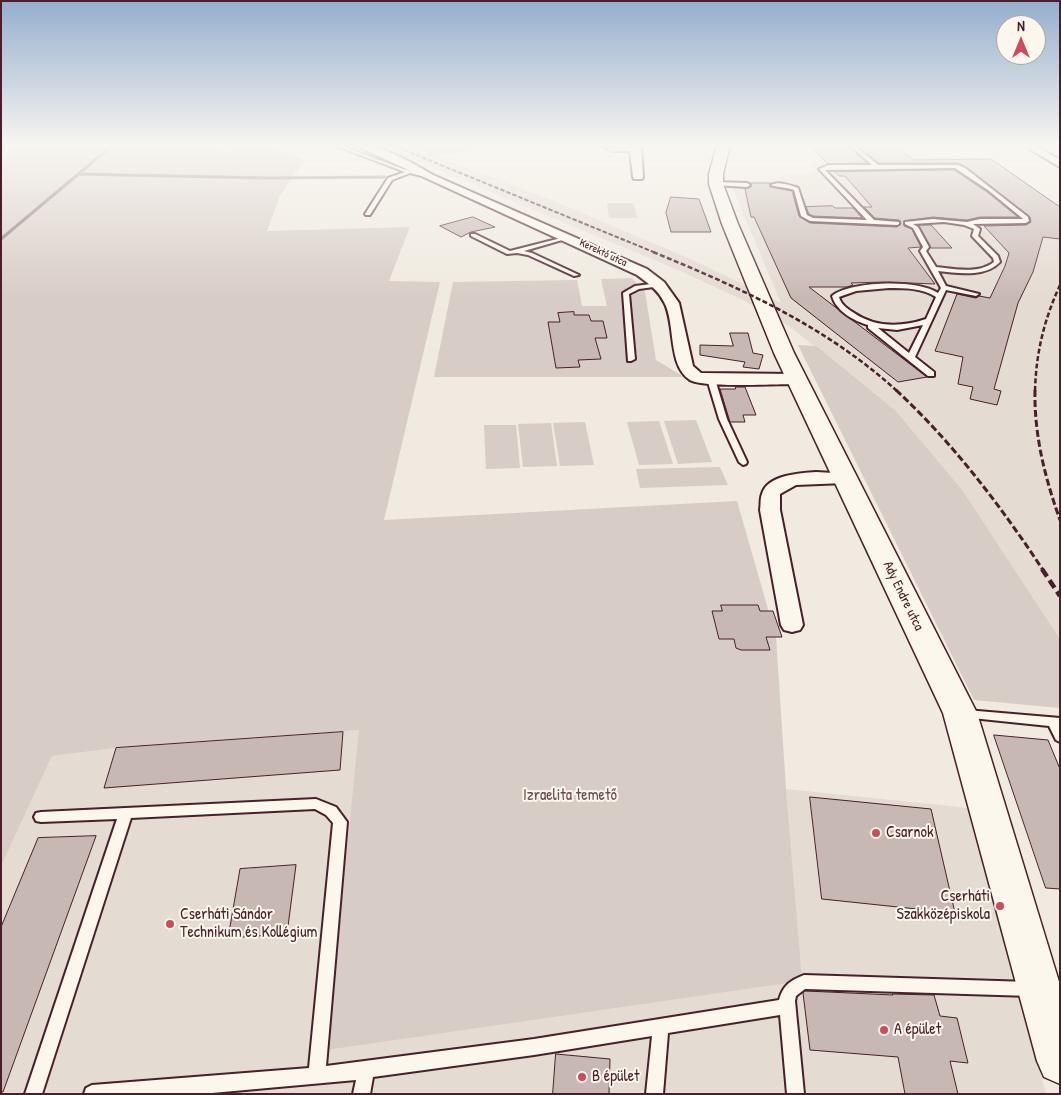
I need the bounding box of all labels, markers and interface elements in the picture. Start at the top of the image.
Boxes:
north arrow [996,15,1046,65]
text: N [1017,16,1025,35]
street label: Kerektó utca [577,236,629,270]
street label: Ady Endre utca [879,559,927,633]
park label: Izraelita temető [523,786,617,806]
place label: Csarnok [886,823,934,843]
marker: Csarnok [870,827,882,839]
place label: Cserháti Szakközépiskola [896,887,990,925]
marker: Cserháti Szakközépiskola [994,900,1006,912]
place label: Cserháti Sándor Technikum és Kollégium [180,905,317,943]
marker: Cserháti Sándor Technikum és Kollégium [164,918,176,930]
place label: A épület [894,1020,941,1040]
marker: A épület [878,1024,890,1036]
place label: B épület [592,1067,640,1087]
marker: B épület [576,1071,588,1083]

